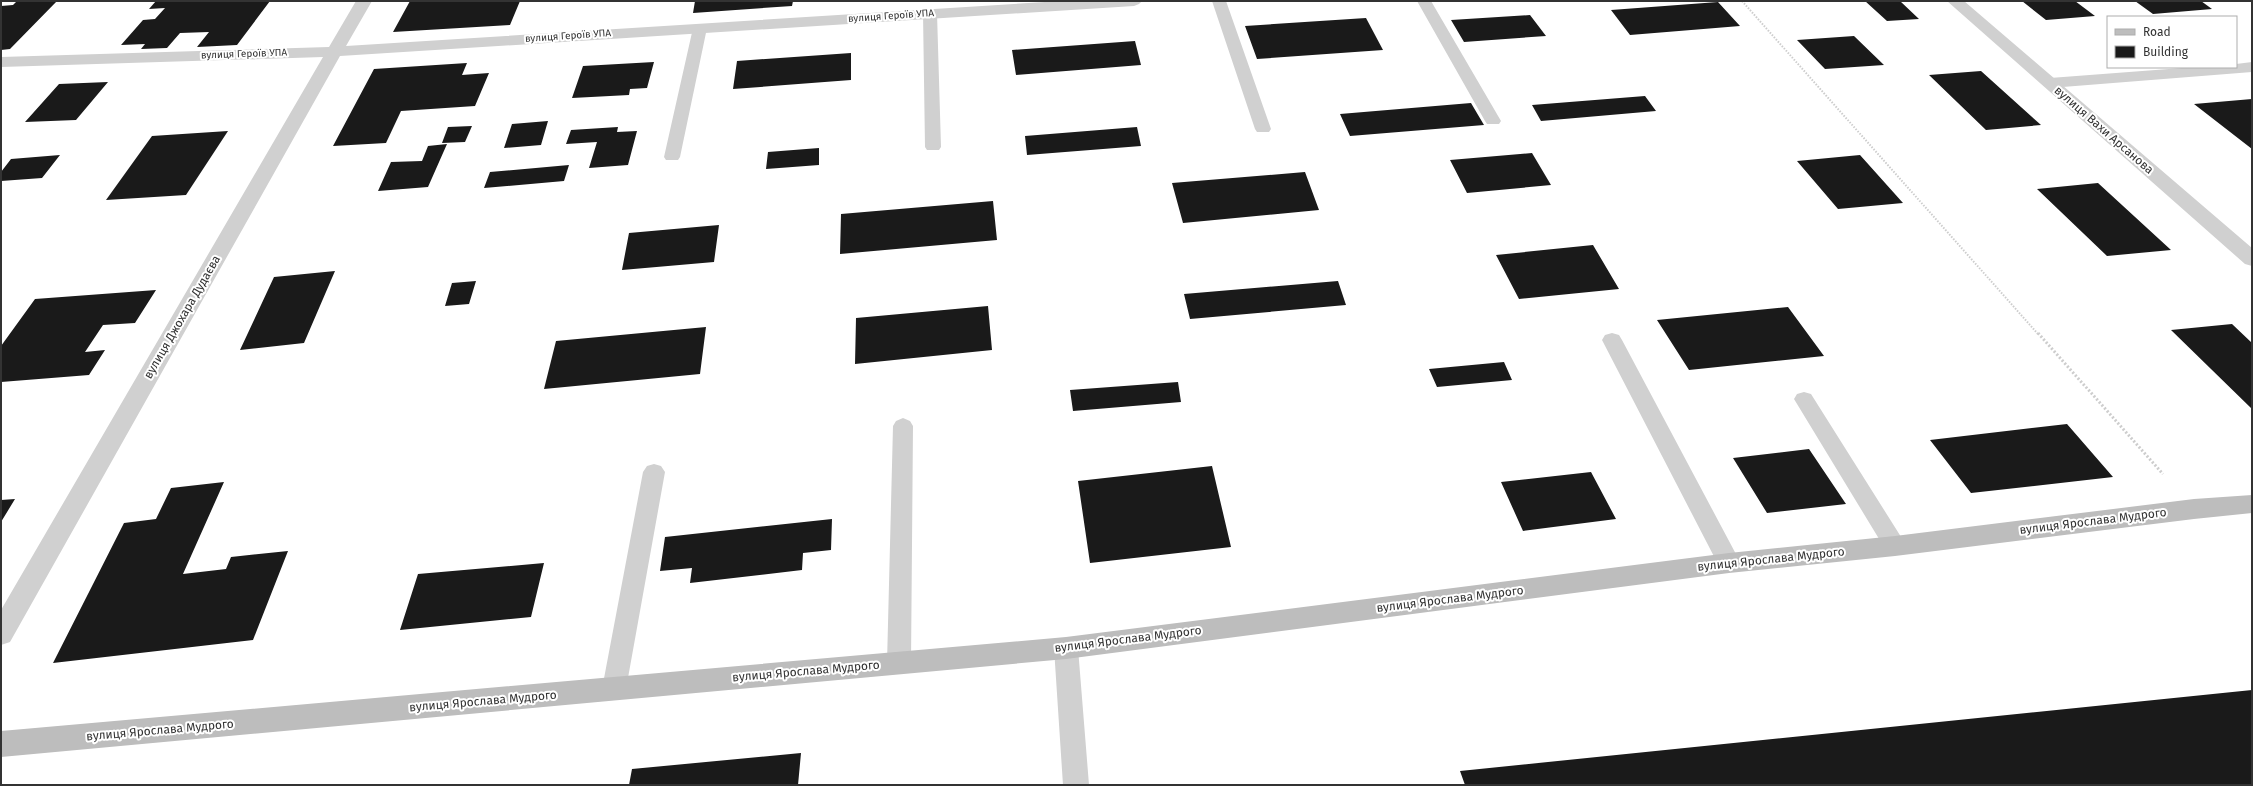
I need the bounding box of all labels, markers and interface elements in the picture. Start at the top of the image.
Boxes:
street label: вулиця Героїв УПА [847,6,935,25]
legend [2107,16,2237,68]
text: Road [2143,25,2171,39]
street label: вулиця Героїв УПА [524,26,612,45]
street label: вулиця Героїв УПА [201,45,288,62]
text: Building [2143,45,2189,59]
street label: вулиця Вахи Арсанова [2052,83,2156,177]
street label: вулиця Джохара Дудаєва [141,253,223,381]
street label: вулиця Ярослава Мудрого [2019,505,2167,537]
street label: вулиця Ярослава Мудрого [1697,544,1845,574]
street label: вулиця Ярослава Мудрого [1376,583,1524,615]
street label: вулиця Ярослава Мудрого [1054,623,1202,655]
street label: вулиця Ярослава Мудрого [732,658,880,684]
street label: вулиця Ярослава Мудрого [409,688,557,714]
street label: вулиця Ярослава Мудрого [86,717,234,743]

